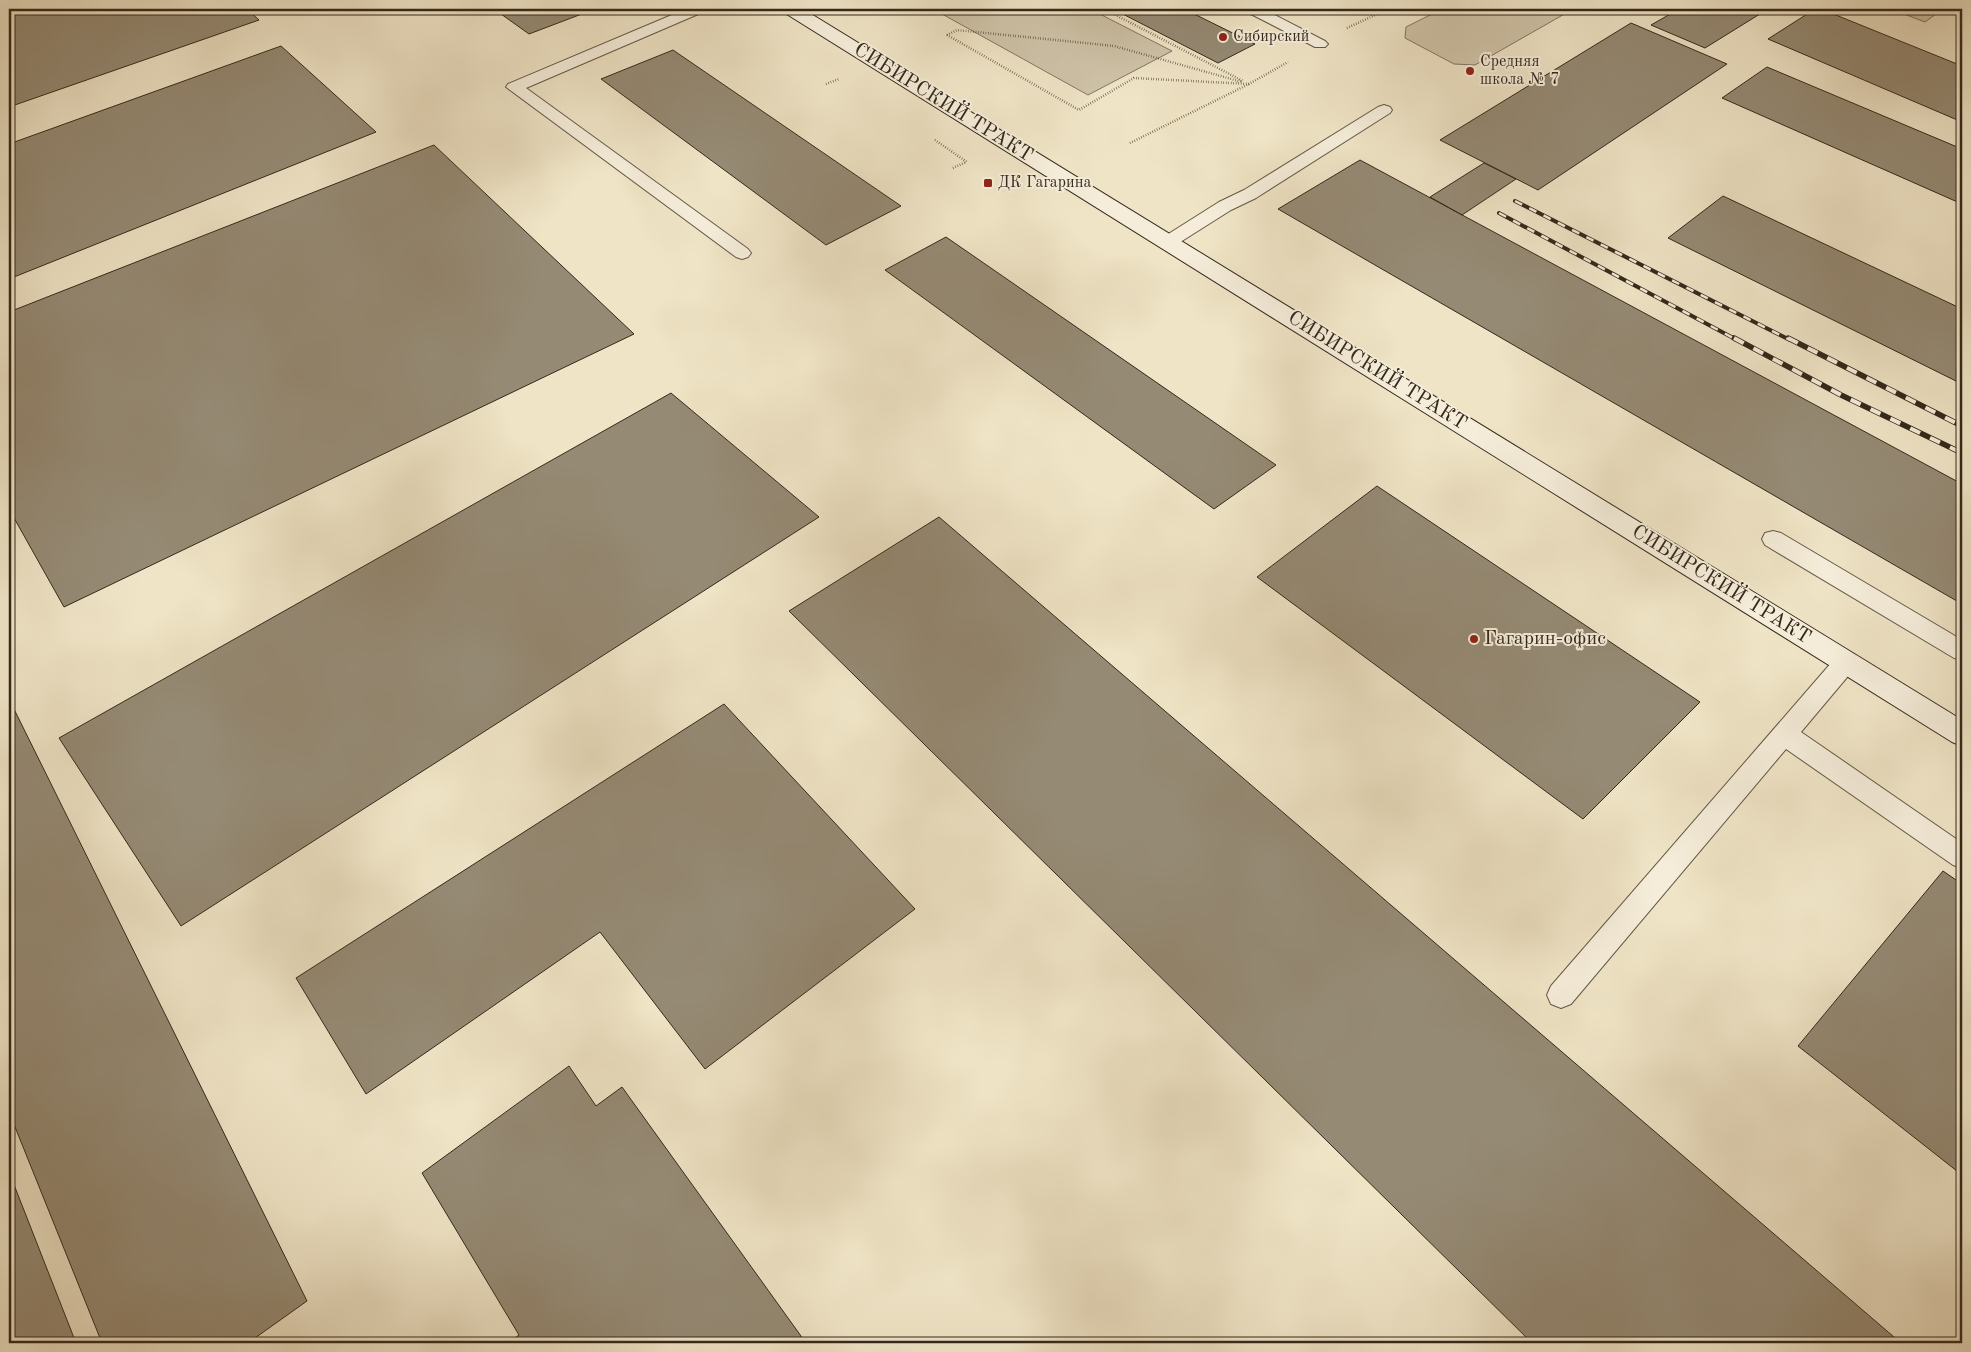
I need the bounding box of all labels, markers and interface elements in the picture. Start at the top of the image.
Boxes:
place label: Сибирский [1233,29,1309,45]
marker: Сибирский [1217,31,1229,43]
street label: СИБИРСКИЙ ТРАКТ [850,37,1038,166]
place label: Средняя школа № 7 [1480,54,1559,88]
marker: Средняя школа № 7 [1464,65,1476,77]
place label: ДК Гагарина [998,175,1091,191]
marker: ДК Гагарина [982,177,994,189]
street label: СИБИРСКИЙ ТРАКТ [1284,305,1472,434]
street label: СИБИРСКИЙ ТРАКТ [1628,519,1816,648]
place label: Гагарин-офис [1484,629,1606,649]
marker: Гагарин-офис [1468,633,1480,645]

